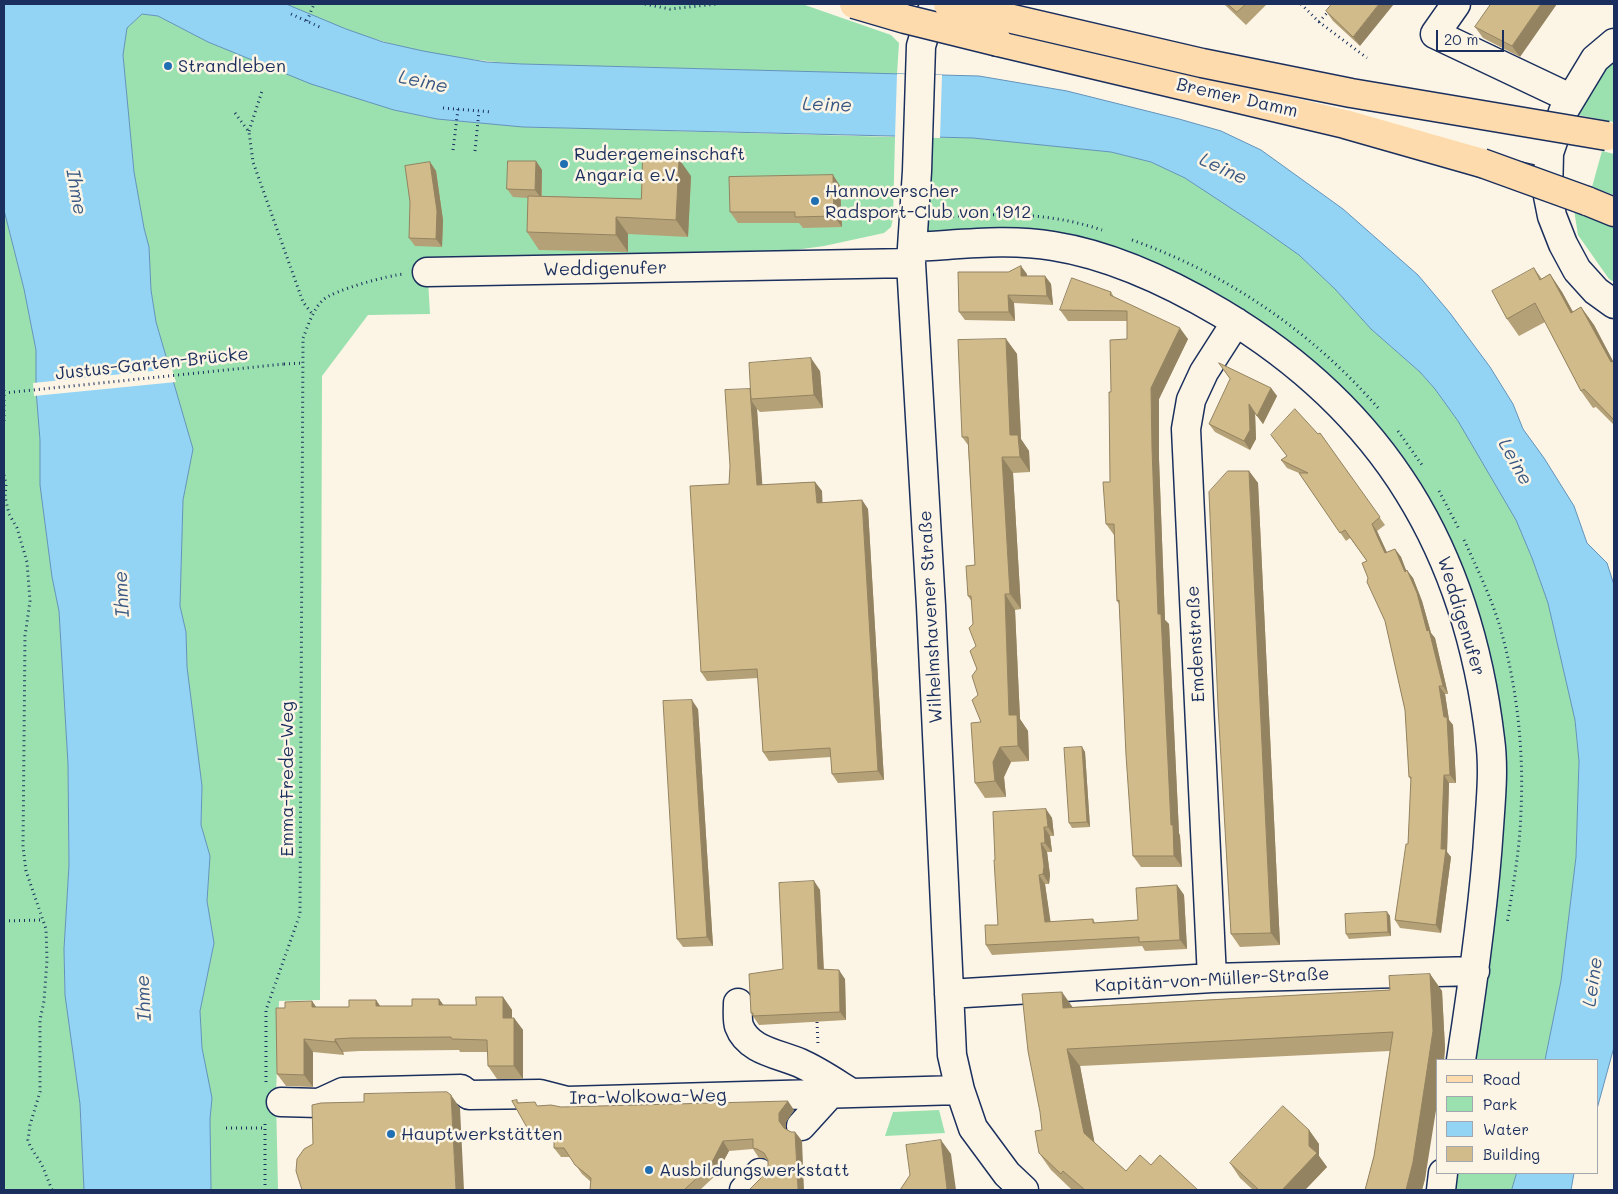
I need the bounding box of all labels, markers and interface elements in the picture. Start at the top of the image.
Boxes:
scale bar [1438,20,1506,52]
text: 20 m [1444,29,1478,49]
place label: Strandleben [178,55,286,77]
marker: Strandleben [162,60,174,72]
water label: Leine [396,66,450,98]
street label: Bremer Damm [1174,74,1300,122]
water label: Leine [802,93,852,117]
place label: Rudergemeinschaft Angaria e.V. [574,143,745,186]
water label: Leine [1196,148,1250,190]
marker: Rudergemeinschaft Angaria e.V. [558,158,570,170]
water label: Ihme [61,167,91,217]
place label: Hannoverscher Radsport-Club von 1912 [825,180,1031,222]
marker: Hannoverscher Radsport-Club von 1912 [809,195,821,207]
street label: Weddigenufer [543,257,667,281]
street label: Justus-Garten-Brücke [54,343,250,385]
water label: Leine [1493,435,1537,489]
street label: Wilhelmshavener Straße [915,510,947,724]
street label: Weddigenufer [1433,554,1489,678]
water label: Ihme [109,570,135,618]
street label: Emdenstraße [1182,585,1210,703]
street label: Emma-Frede-Weg [276,701,298,857]
water label: Leine [1578,956,1608,1008]
street label: Kapitän-von-Müller-Straße [1094,963,1330,997]
water label: Ihme [131,974,157,1022]
legend [1436,1059,1598,1174]
text: Road [1483,1069,1520,1089]
street label: Ira-Wolkowa-Weg [569,1085,727,1109]
text: Park [1483,1094,1517,1114]
text: Water [1483,1119,1529,1139]
place label: Hauptwerkstätten [401,1123,562,1145]
marker: Hauptwerkstätten [385,1128,397,1140]
text: Building [1483,1144,1540,1164]
place label: Ausbildungswerkstatt [659,1159,849,1181]
marker: Ausbildungswerkstatt [643,1164,655,1176]

